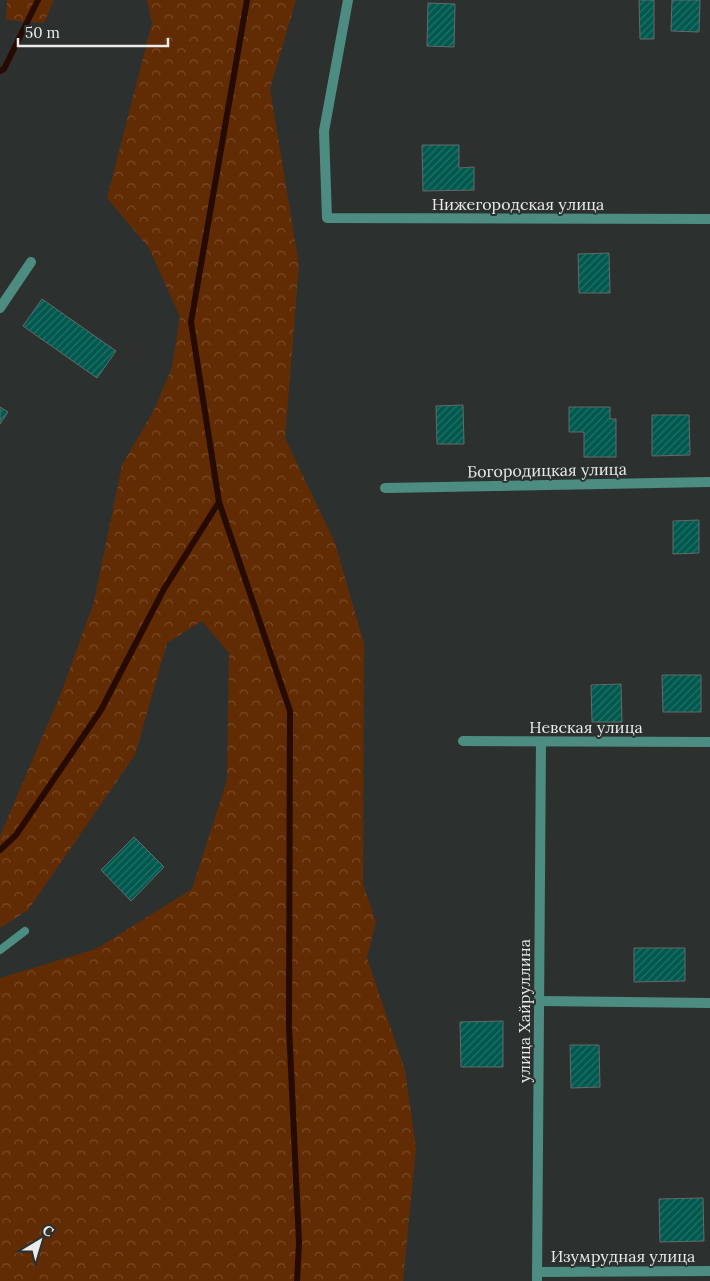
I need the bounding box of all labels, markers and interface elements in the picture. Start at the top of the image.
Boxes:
scale bar [18,15,168,47]
text: 50 m [25,23,60,42]
street label: Нижегородская улица [432,194,604,214]
street label: Богородицкая улица [467,459,627,481]
street label: Невская улица [529,717,643,737]
street label: улица Хайруллина [514,939,534,1083]
north arrow [15,1216,65,1266]
text: С [39,1221,58,1241]
street label: Изумрудная улица [551,1246,695,1266]

